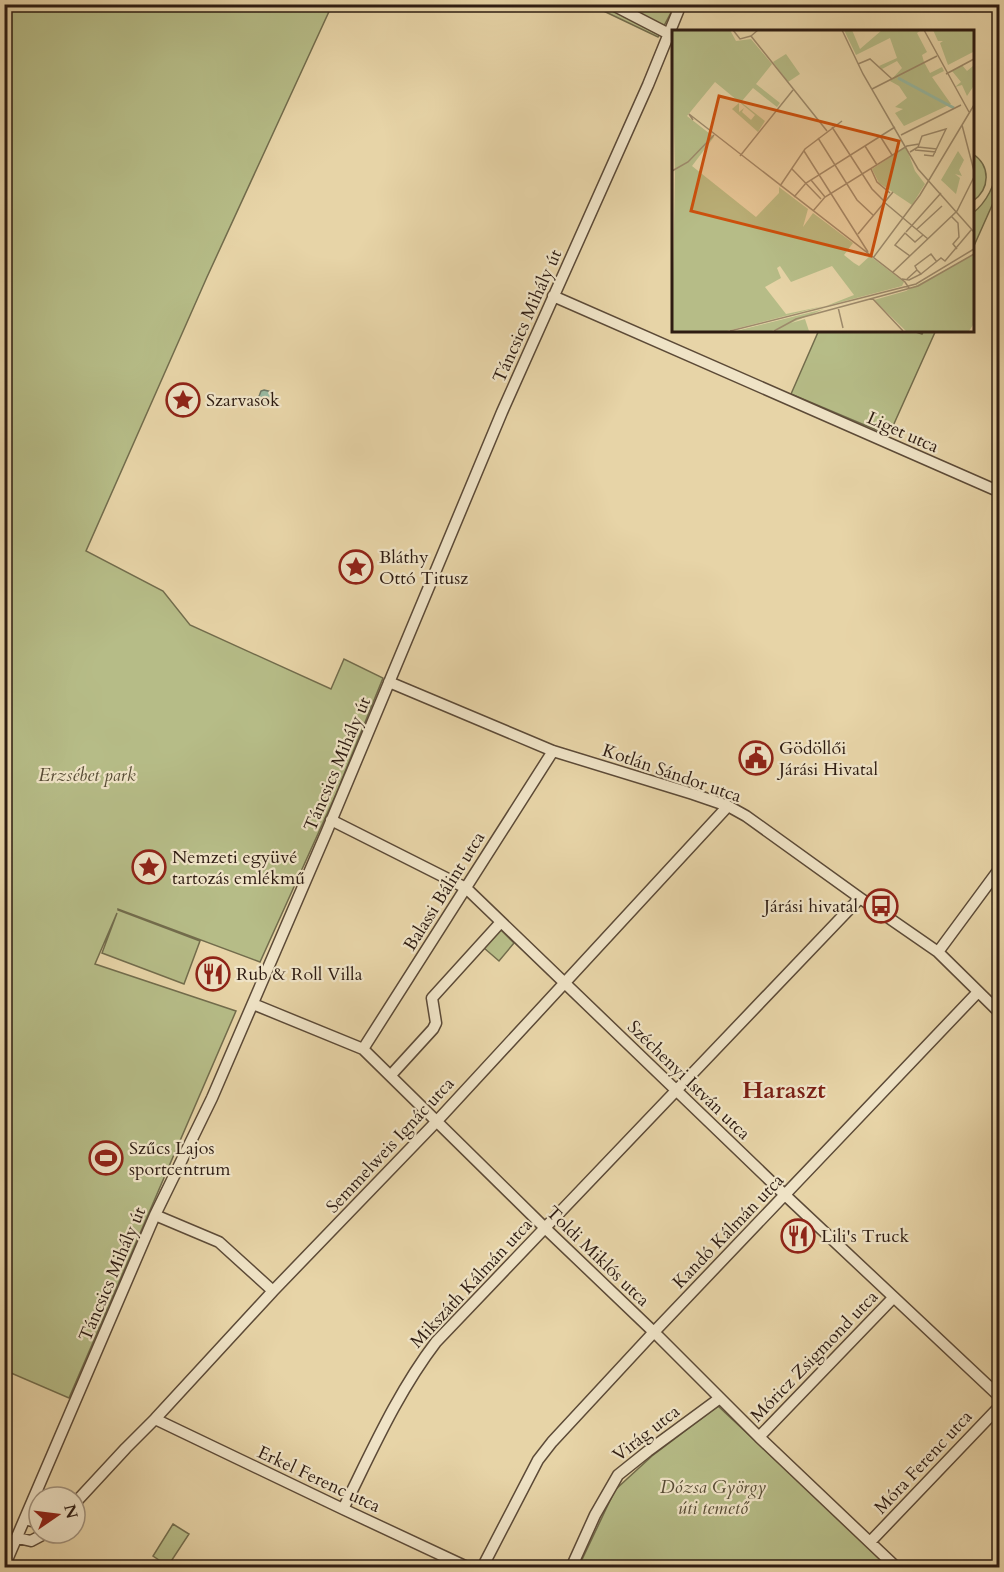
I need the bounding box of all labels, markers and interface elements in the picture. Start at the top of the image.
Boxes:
inset map [672,30,974,332]
street label: Táncsics Mihály út [487,245,568,387]
place icon: Szarvasok [165,382,201,418]
place label: Szarvasok [206,388,280,413]
street label: Liget utca [863,406,943,459]
place label: Bláthy Ottó Titusz [379,545,468,591]
place icon: Bláthy Ottó Titusz [338,549,374,585]
street label: Táncsics Mihály út [298,693,377,835]
place label: Gödöllői Járási Hivatal [776,736,879,782]
street label: Kotlán Sándor utca [599,738,745,809]
public building icon: Gödöllői Járási Hivatal [738,740,774,776]
park label: Erzsébet park [38,763,136,788]
street label: Balassi Bálint utca [398,827,491,956]
place label: Nemzeti együvé tartozás emlékmű [172,845,305,891]
place icon: Nemzeti együvé tartozás emlékmű [131,849,167,885]
bus stop icon: Járási hivatal [863,888,899,924]
place label: Járási hivatal [761,894,858,919]
restaurant icon: Rub & Roll Villa [195,956,231,992]
place label: Rub & Roll Villa [236,962,363,987]
street label: Széchenyi István utca [622,1015,756,1146]
street label: Semmelweis Ignác utca [321,1072,460,1219]
district label: Haraszt [742,1074,826,1107]
place label: Szűcs Lajos sportcentrum [129,1136,231,1182]
sports icon: Szűcs Lajos sportcentrum [88,1140,124,1176]
street label: Kandó Kálmán utca [667,1168,790,1294]
street label: Toldi Miklós utca [540,1200,655,1313]
street label: Táncsics Mihály út [73,1203,152,1345]
street label: Mikszáth Kálmán utca [405,1213,538,1354]
restaurant icon: Lili's Truck [780,1218,816,1254]
place label: Lili's Truck [821,1224,909,1249]
street label: Móricz Zsigmond utca [745,1285,884,1428]
street label: Virág utca [607,1399,685,1468]
street label: Móra Ferenc utca [869,1405,978,1520]
street label: Erkel Ferenc utca [253,1440,384,1519]
park label: Dózsa György úti temető [660,1475,766,1521]
north arrow [27,1485,87,1545]
text: N [58,1502,83,1521]

